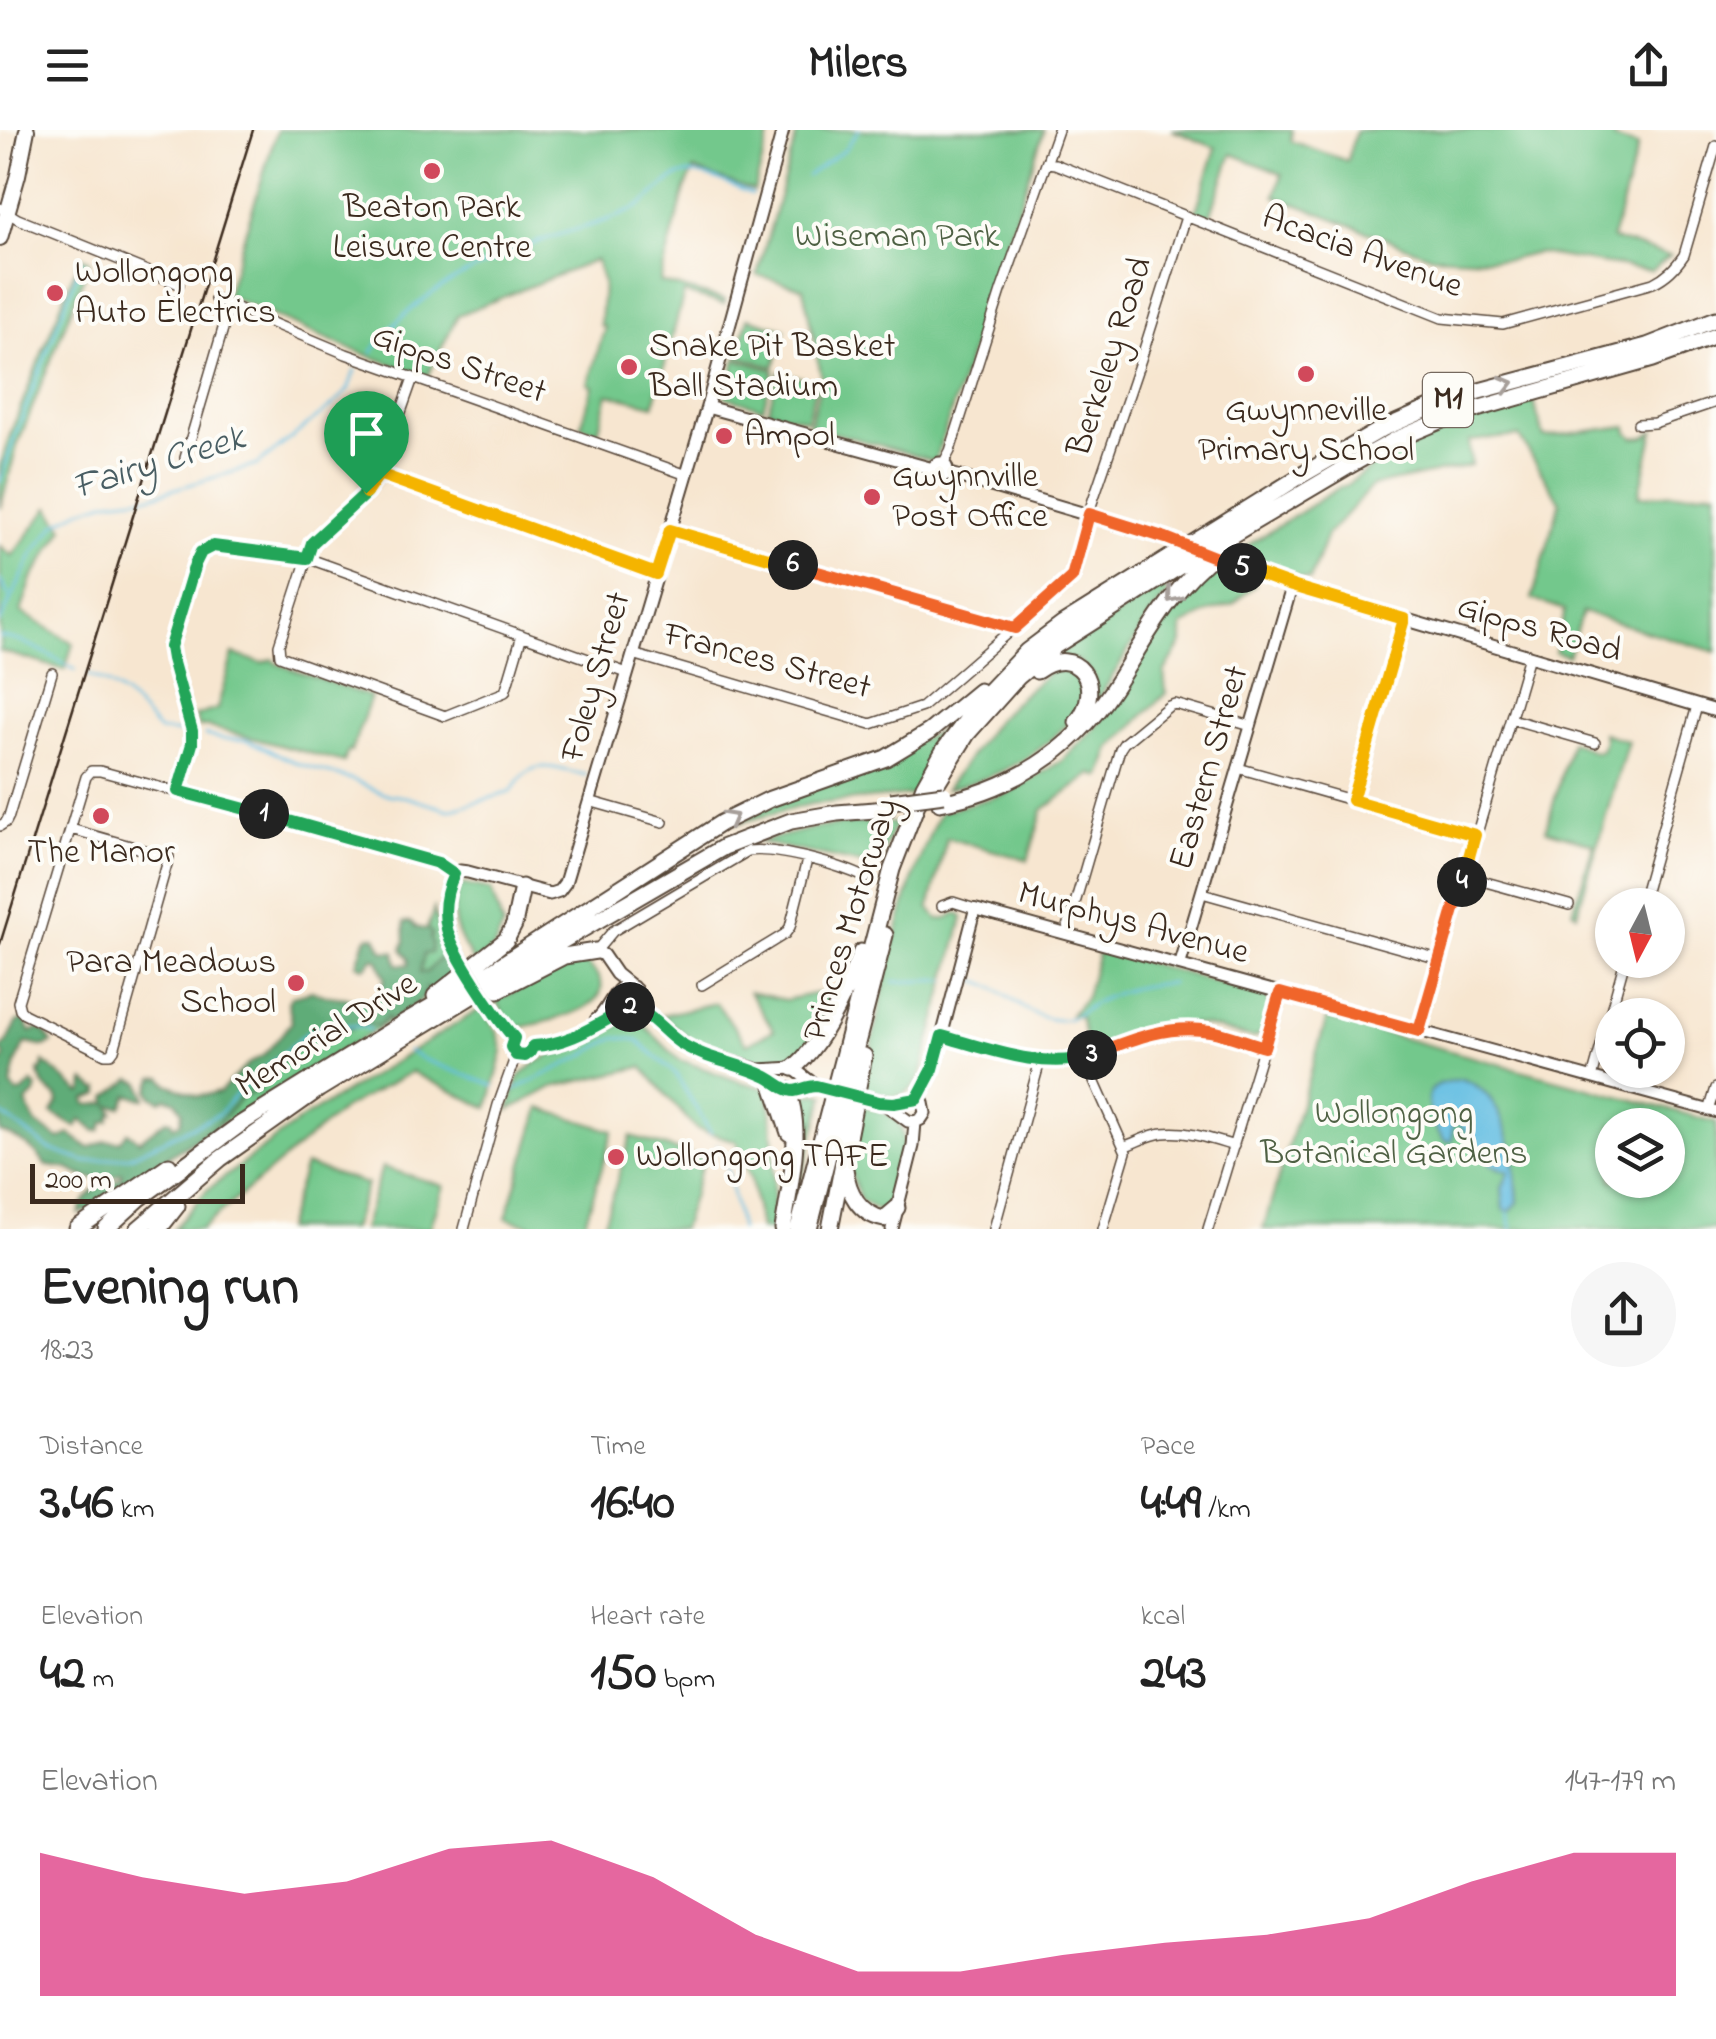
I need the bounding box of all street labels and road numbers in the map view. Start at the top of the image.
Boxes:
street label: Acacia Avenue [1255,193,1470,313]
street label: Berkeley Road [1054,251,1167,464]
street label: Gipps Street [365,311,553,419]
road number: M1 [1423,373,1473,427]
street label: Gipps Road [1451,582,1627,678]
street label: Foley Street [548,586,646,769]
street label: Frances Street [657,610,877,714]
street label: Eastern Street [1156,660,1264,876]
street label: Princes Motorway [791,792,913,1048]
street label: Murphys Avenue [1012,869,1255,979]
street label: Memorial Drive [226,960,428,1112]

